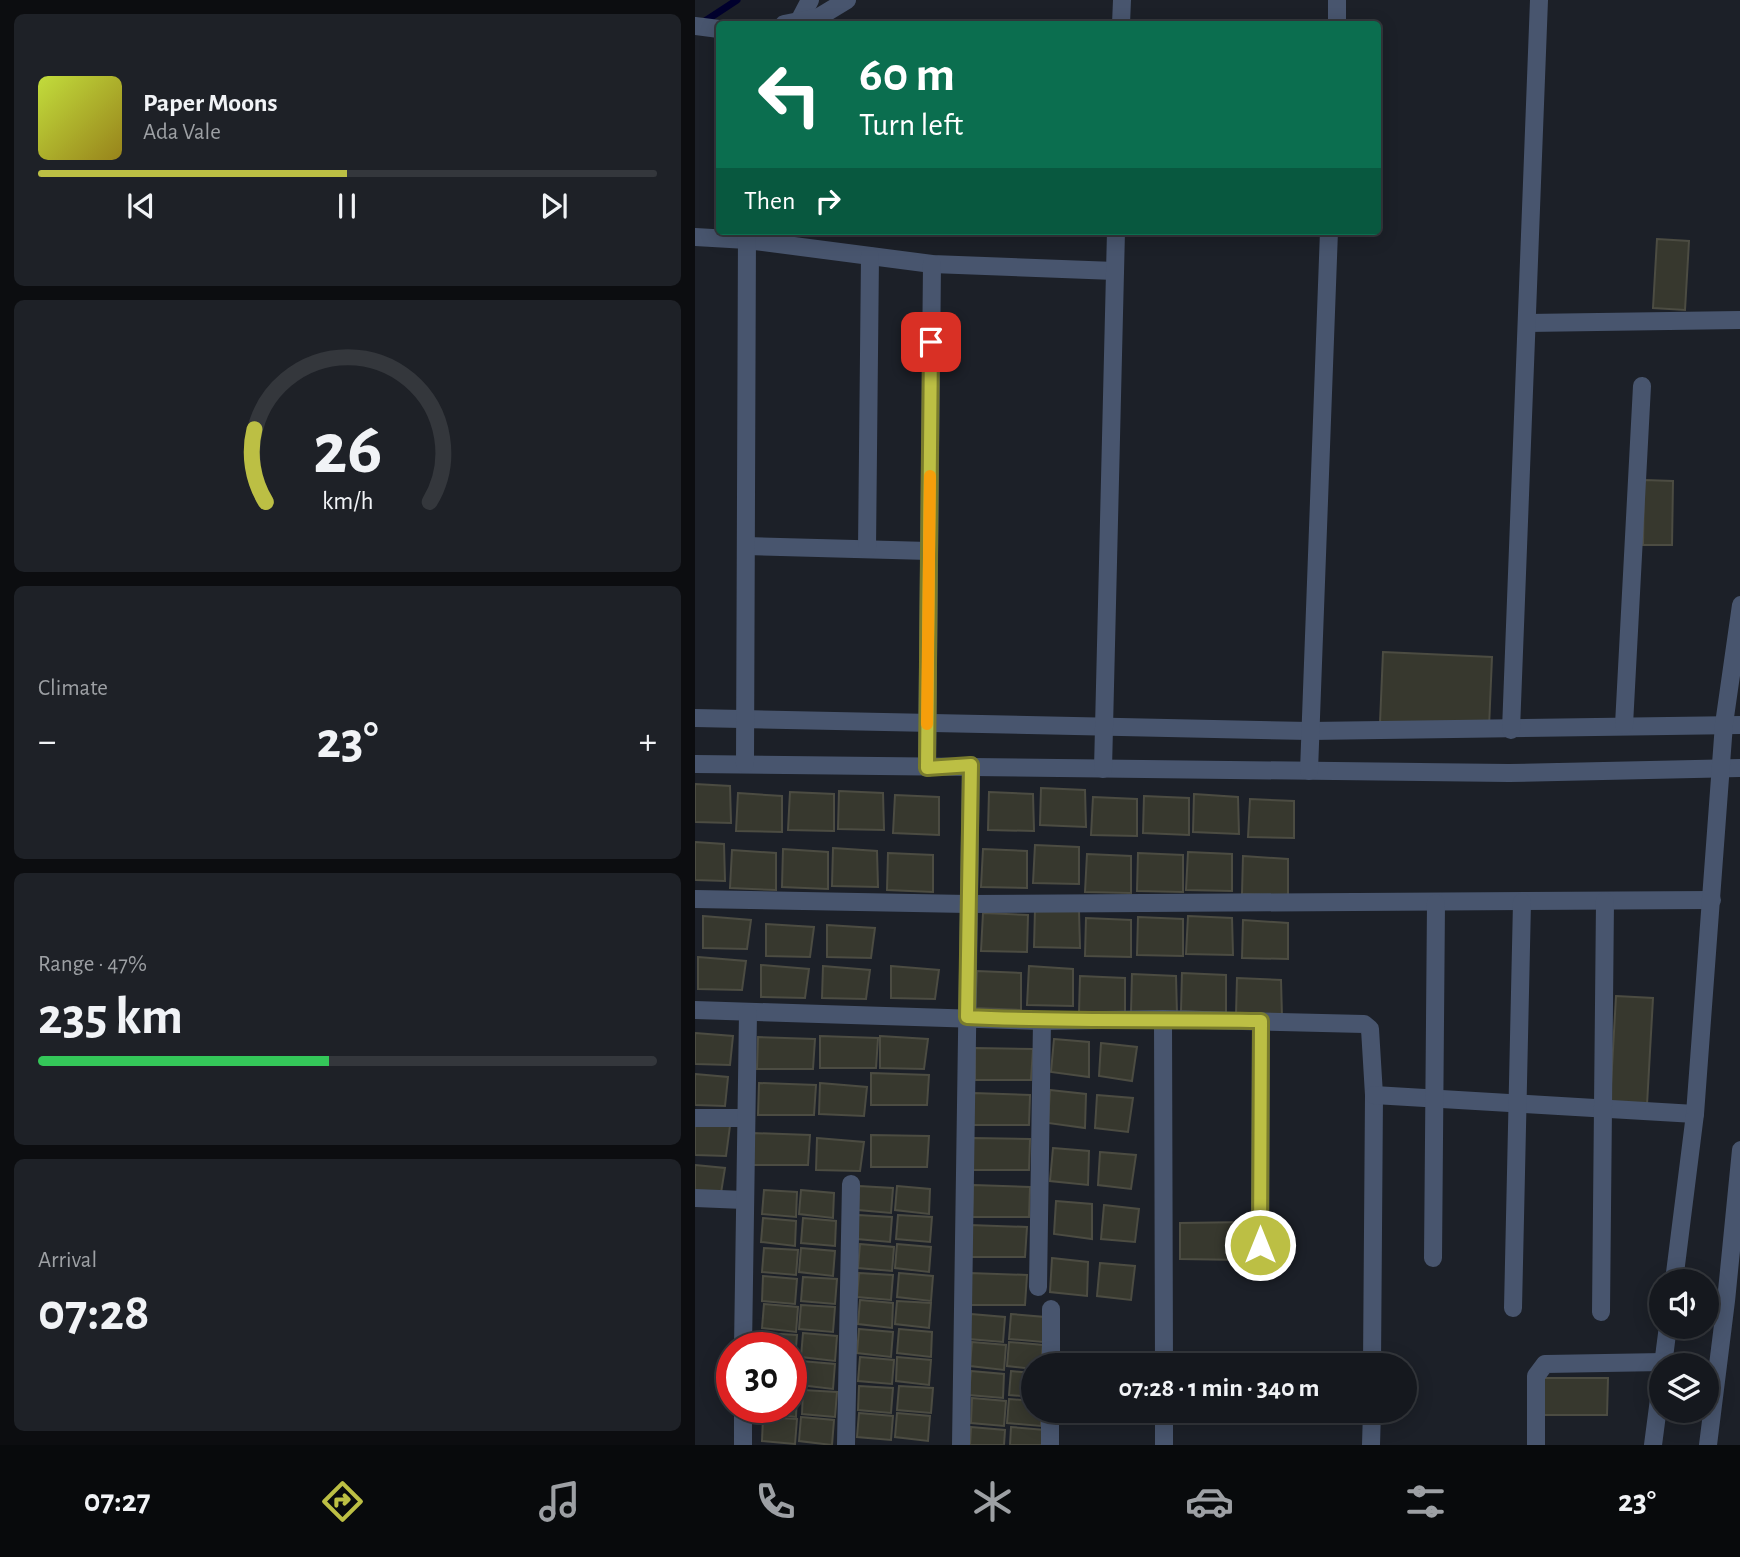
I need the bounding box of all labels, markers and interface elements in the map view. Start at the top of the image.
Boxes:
icon: left [744,49,835,140]
text: 60 m [859,51,955,100]
text: Paper Moons [143,90,278,116]
text: Turn left [859,109,963,141]
text: Ada Vale [143,121,221,144]
icon: right [809,182,847,220]
icon: previous [122,187,160,225]
icon: pause [328,187,366,225]
icon: next [535,187,573,225]
text: Then [744,188,795,214]
pin [901,312,961,372]
icon: arrive [912,323,950,361]
text: 26 [313,415,382,488]
text: km/h [322,489,373,514]
text: Climate [38,677,108,700]
text: 23° [316,715,379,767]
text: − [38,723,56,761]
text: + [639,723,657,761]
text: Range · 47% [38,953,147,976]
text: 235 km [38,991,183,1043]
position arrow [1223,1208,1297,1282]
text: Arrival [38,1249,97,1272]
map controls [1649,1269,1719,1423]
button: sound [1649,1269,1719,1339]
text: 07:28 [38,1287,150,1339]
speed limit sign: 30 [716,1332,807,1423]
button: layers [1649,1353,1719,1423]
text: 07:28 · 1 min · 340 m [1119,1375,1319,1401]
icon: directions [318,1477,367,1526]
icon: music [535,1477,584,1526]
icon: phone [751,1477,800,1526]
icon: climate [968,1477,1017,1526]
icon: car [1185,1477,1234,1526]
icon: filters [1401,1477,1450,1526]
text: 07:27 [84,1485,151,1517]
text: 23° [1618,1485,1656,1517]

